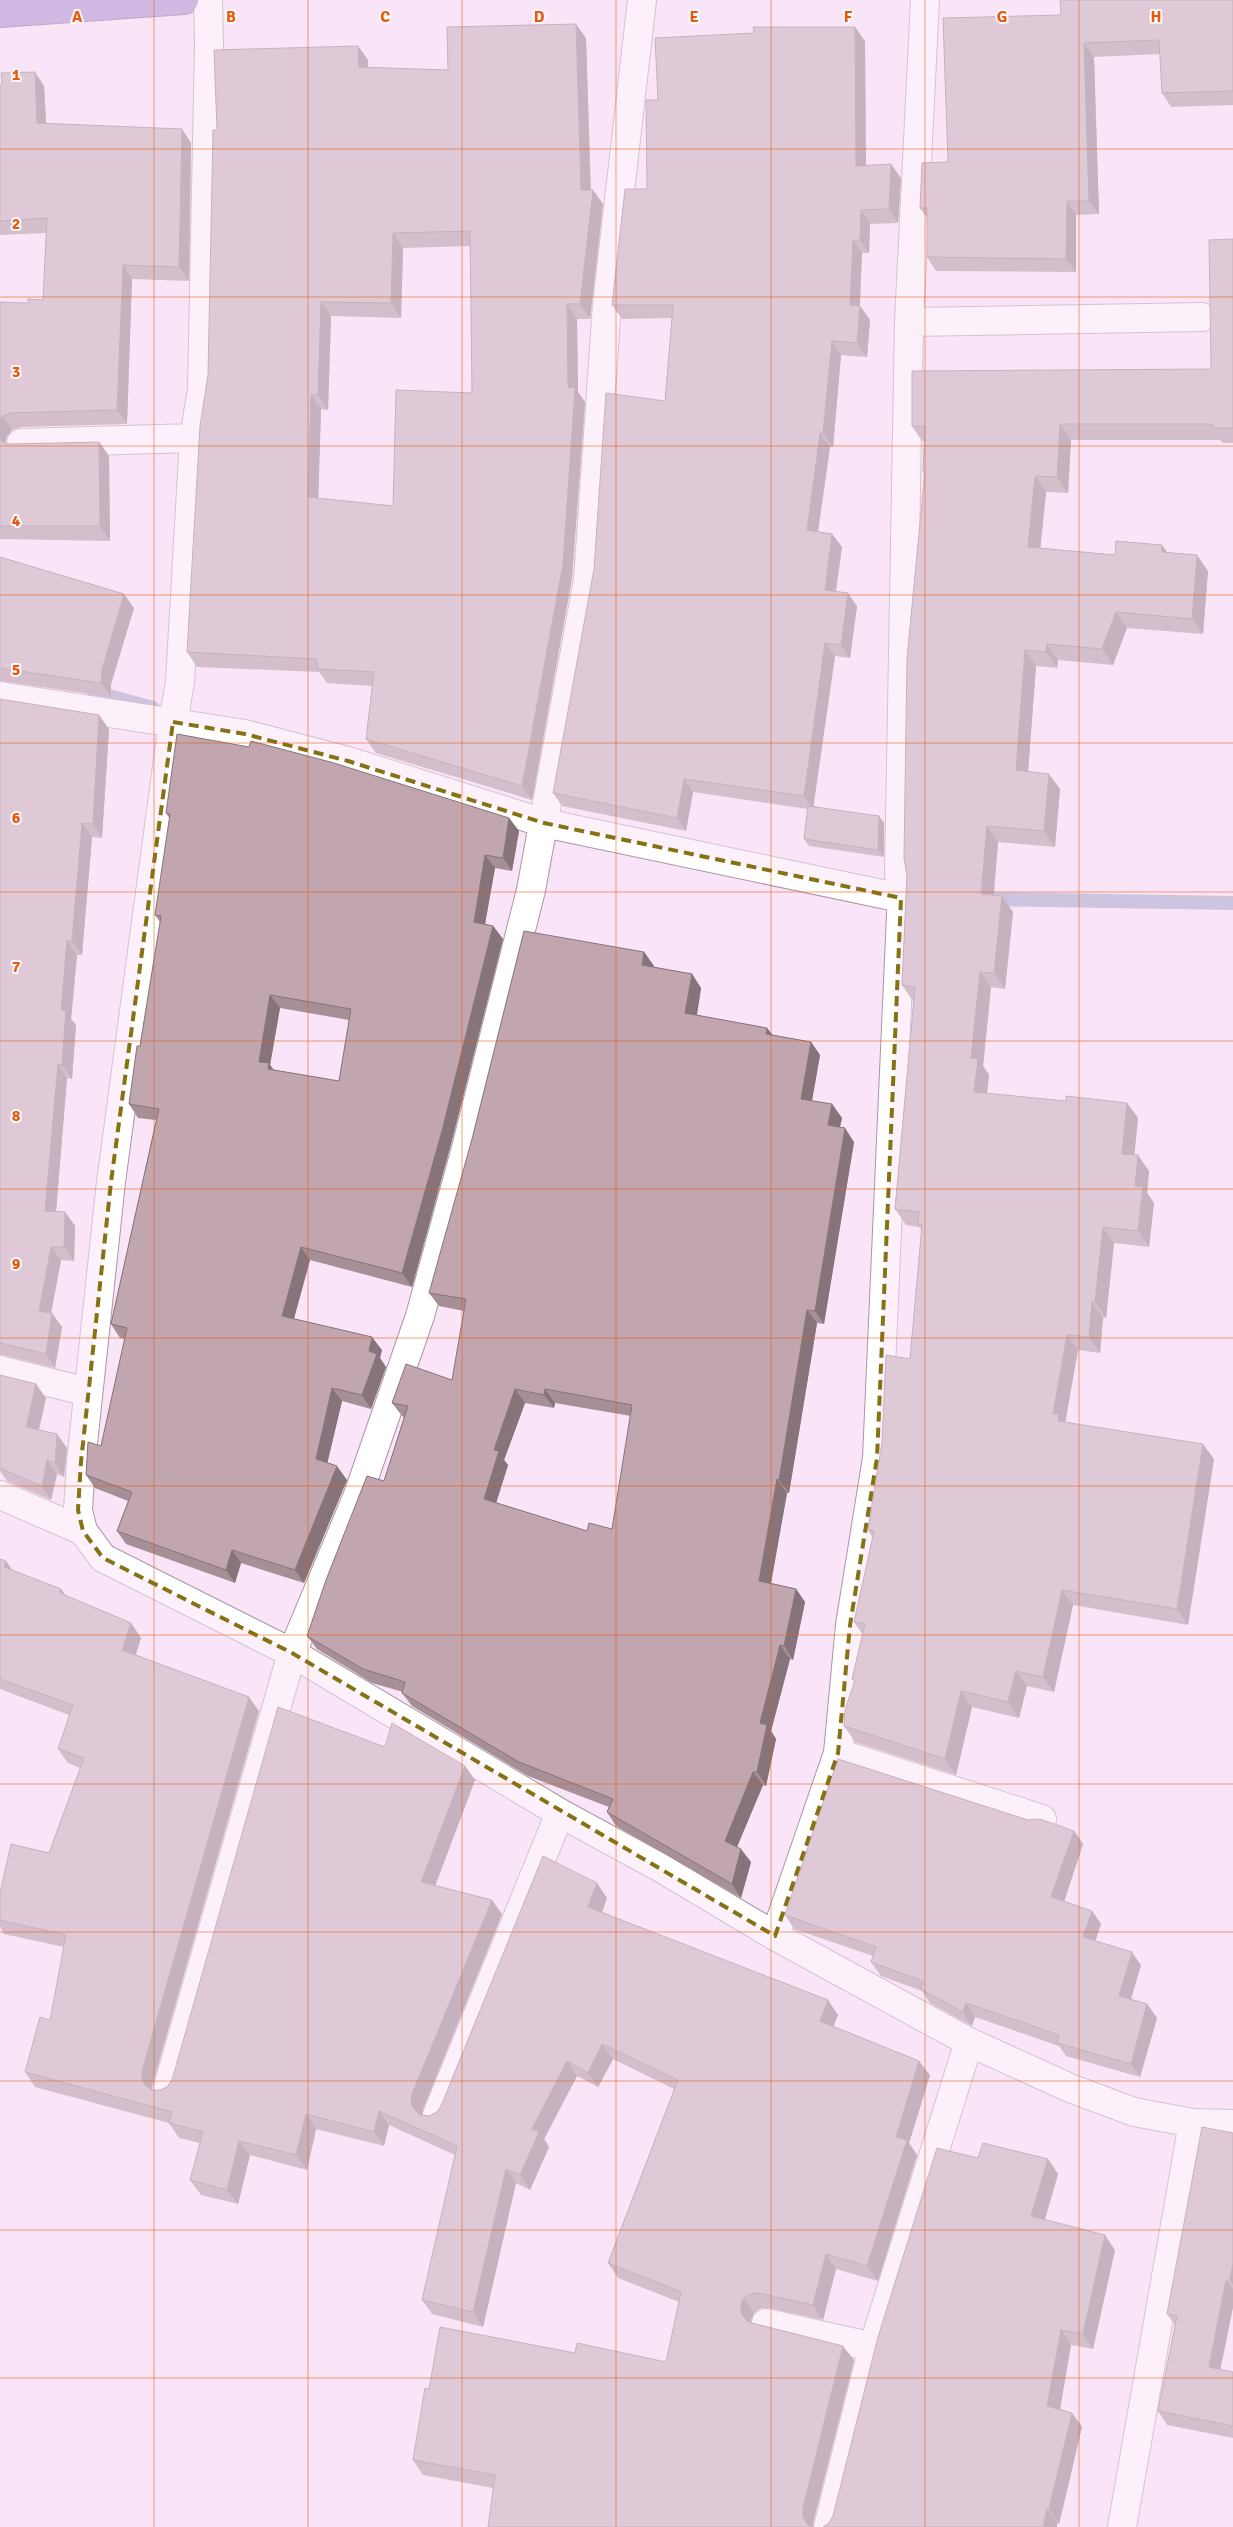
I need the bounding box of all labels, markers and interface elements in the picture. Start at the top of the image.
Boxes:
text: A [72,7,83,27]
text: B [226,7,236,27]
text: C [380,7,390,27]
text: D [534,7,545,27]
text: E [689,7,699,27]
text: F [844,7,853,27]
text: G [997,7,1007,27]
text: H [1151,7,1161,27]
text: 1 [12,65,21,85]
text: 2 [12,214,20,234]
text: 3 [12,362,20,382]
text: 4 [12,511,21,531]
text: 5 [12,660,20,680]
text: 6 [12,808,21,828]
text: 7 [12,957,21,977]
text: 8 [12,1106,21,1126]
text: 9 [12,1254,21,1274]

